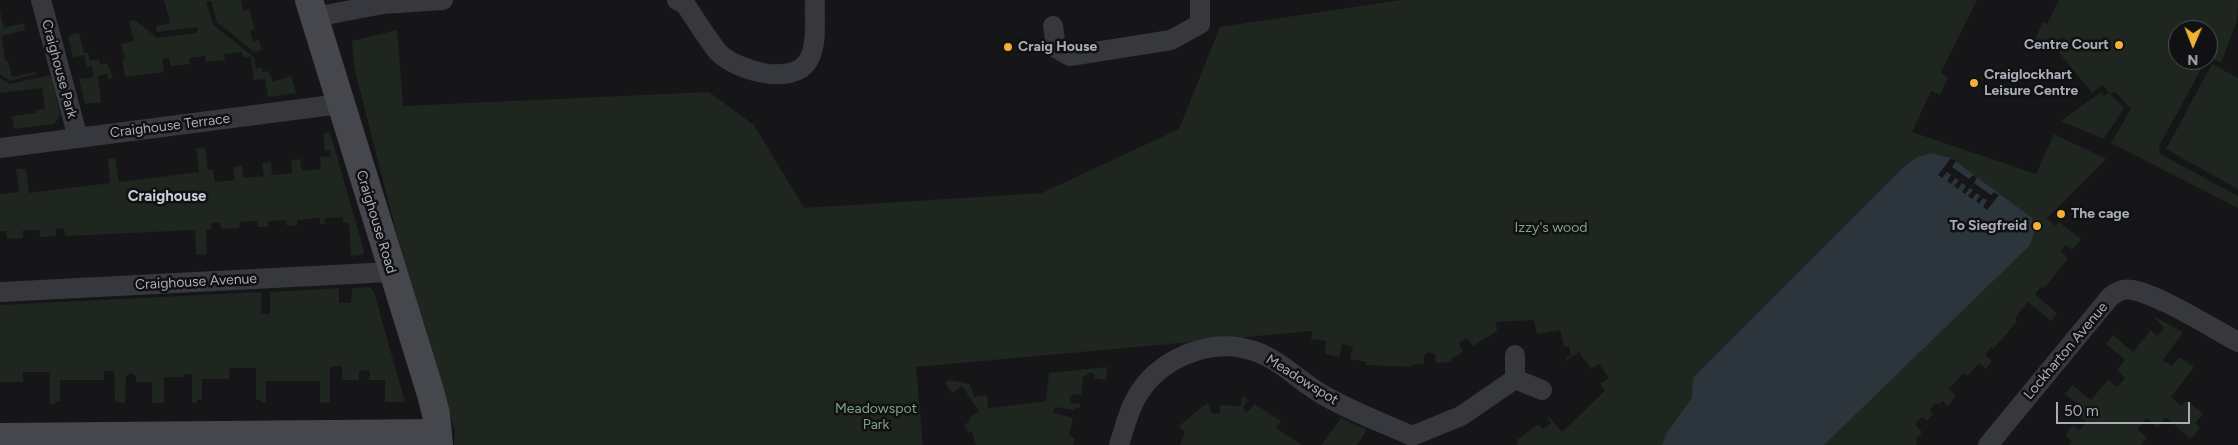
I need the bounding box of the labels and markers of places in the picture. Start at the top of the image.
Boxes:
place label: Centre Court [2024,37,2109,53]
place label: Craig House [1018,39,1097,55]
marker: Centre Court [2113,39,2125,51]
marker: Craig House [1002,41,1014,53]
place label: Craiglockhart Leisure Centre [1984,67,2078,100]
marker: Craiglockhart Leisure Centre [1968,77,1980,89]
place label: The cage [2071,206,2130,222]
marker: The cage [2055,208,2067,220]
place label: To Siegfreid [1949,218,2027,234]
marker: To Siegfreid [2031,220,2043,232]

